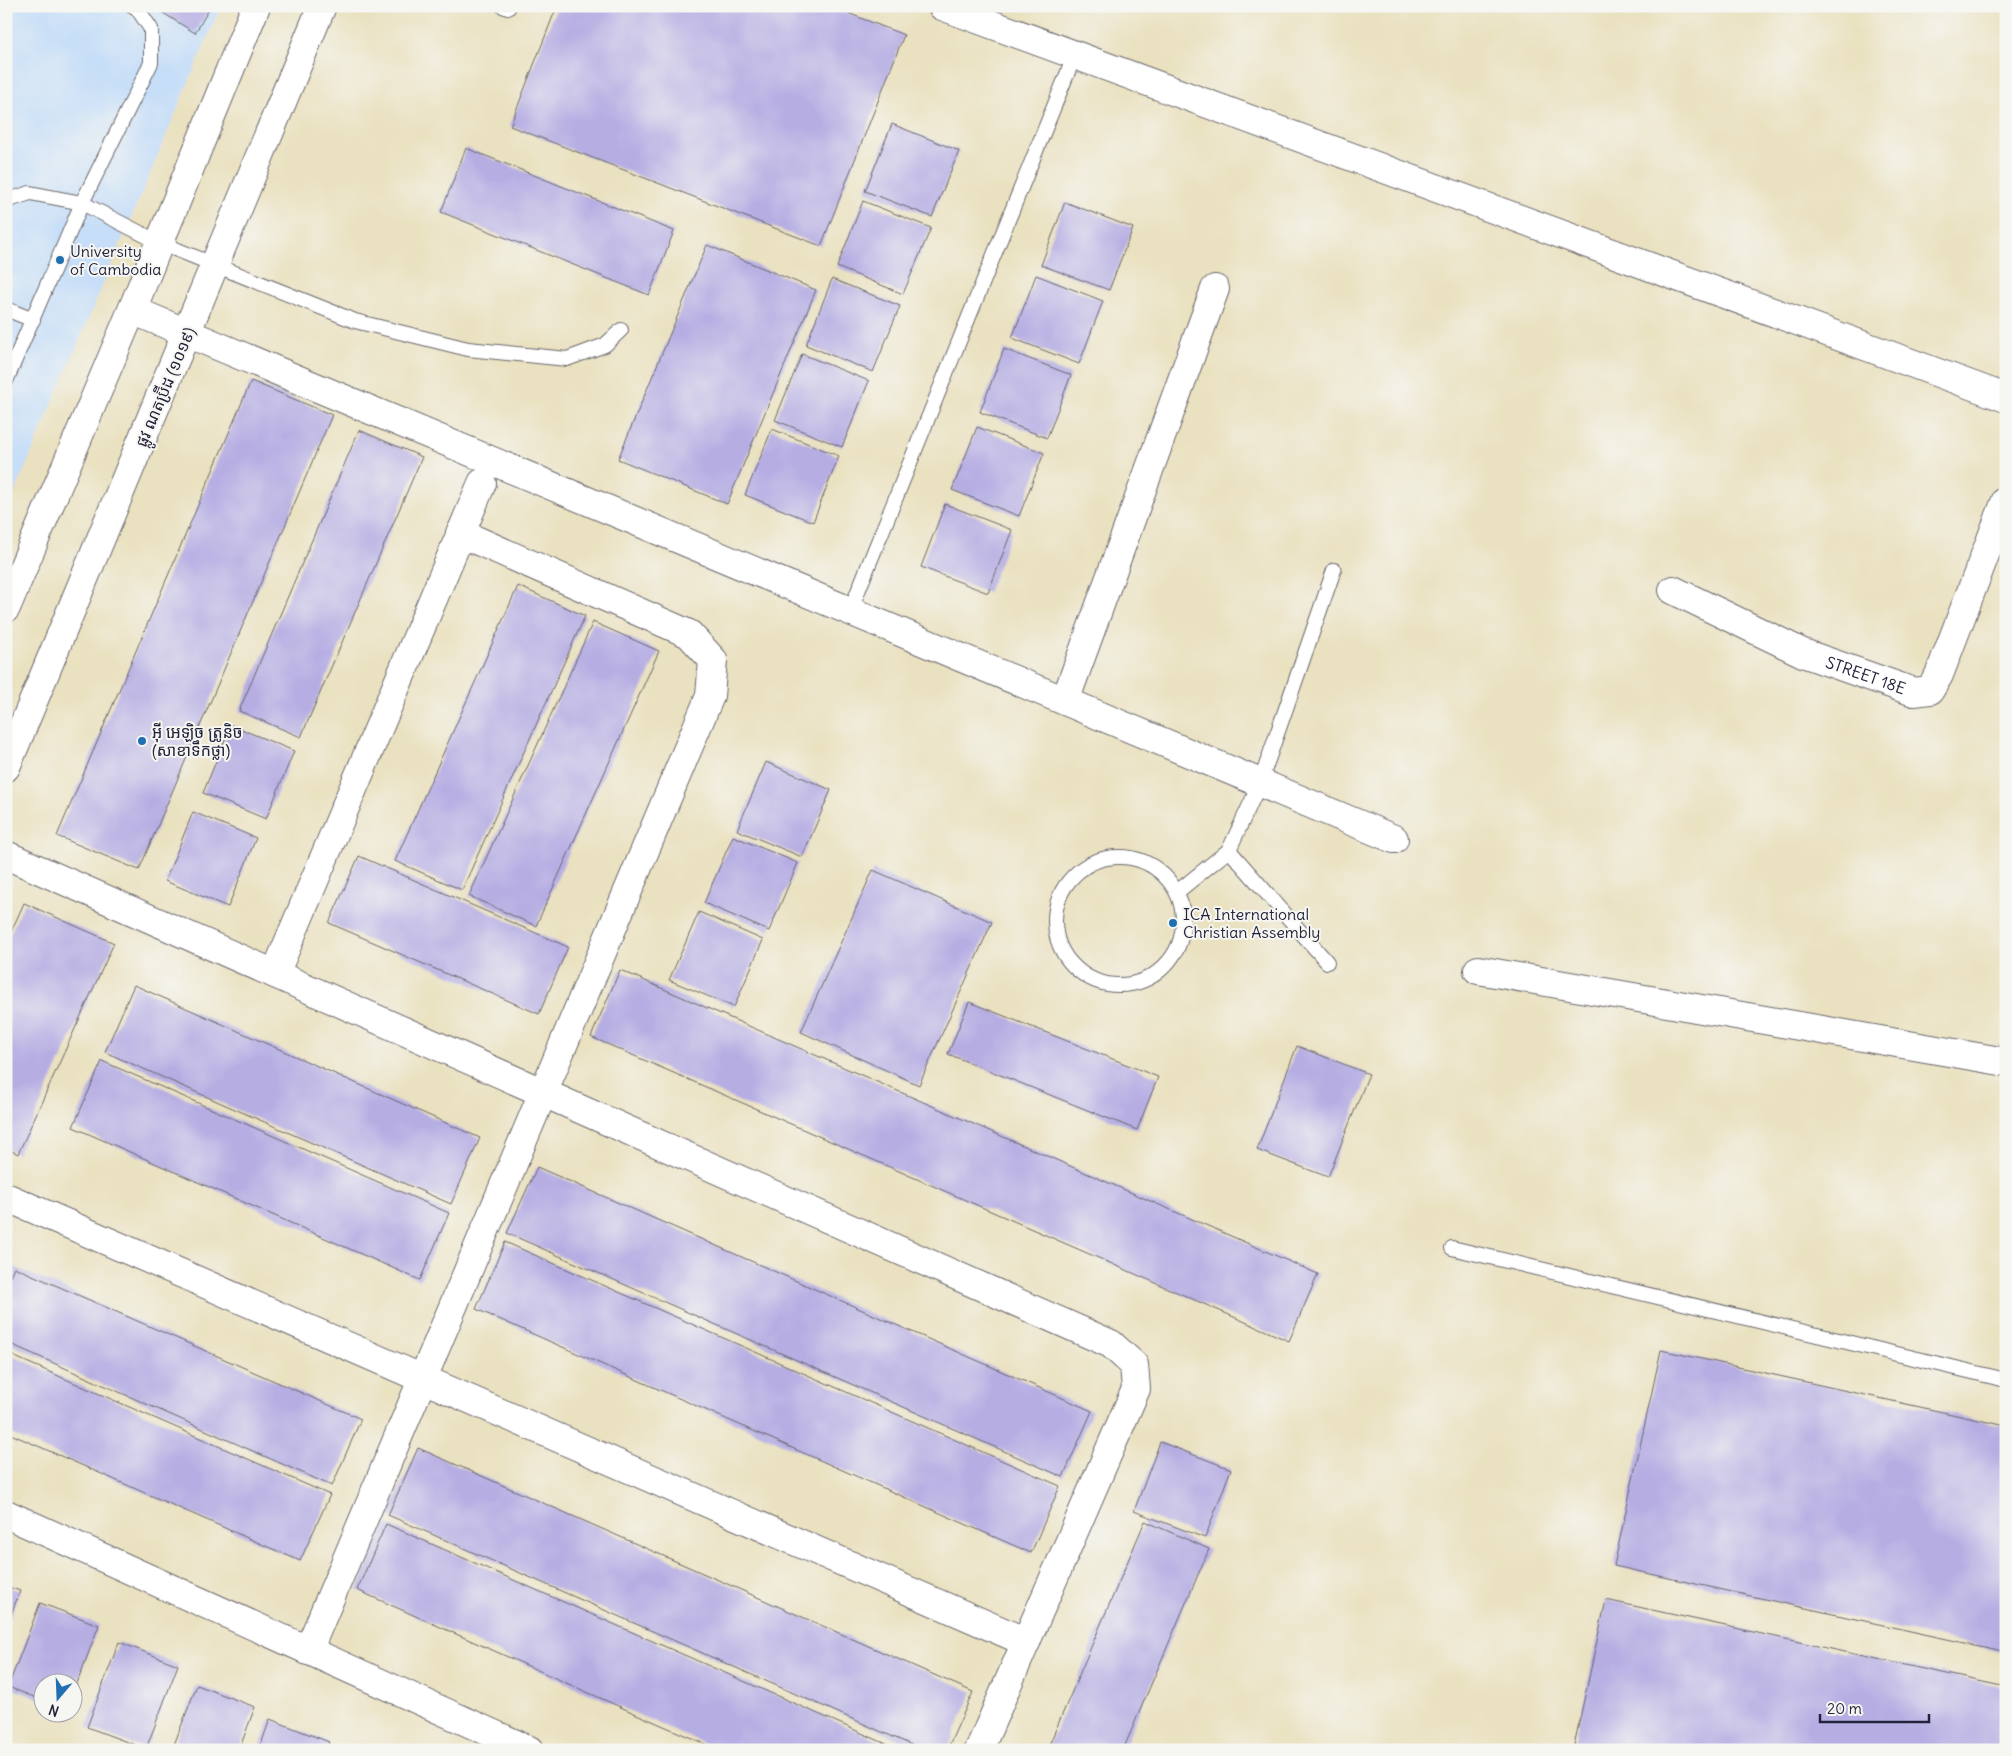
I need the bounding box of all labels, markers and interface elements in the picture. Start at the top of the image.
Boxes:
place label: University of Cambodia [70,241,161,279]
marker: University of Cambodia [54,254,66,266]
street label: ផ្លូវ ណតប្រ៊ីដ (១០១៩) [129,323,204,452]
street label: STREET 18E [1823,652,1908,698]
place label: អ៊ី អេឡិច ត្រូនិច (សាខាទឹកថ្លា) [152,722,243,760]
marker: អ៊ី អេឡិច ត្រូនិច (សាខាទឹកថ្លា) [136,735,148,747]
place label: ICA International Christian Assembly [1183,904,1320,942]
marker: ICA International Christian Assembly [1167,917,1179,929]
north arrow [32,1674,82,1724]
scale bar [1820,1691,1928,1723]
text: 20 m [1827,1699,1862,1718]
text: N [46,1700,61,1720]

